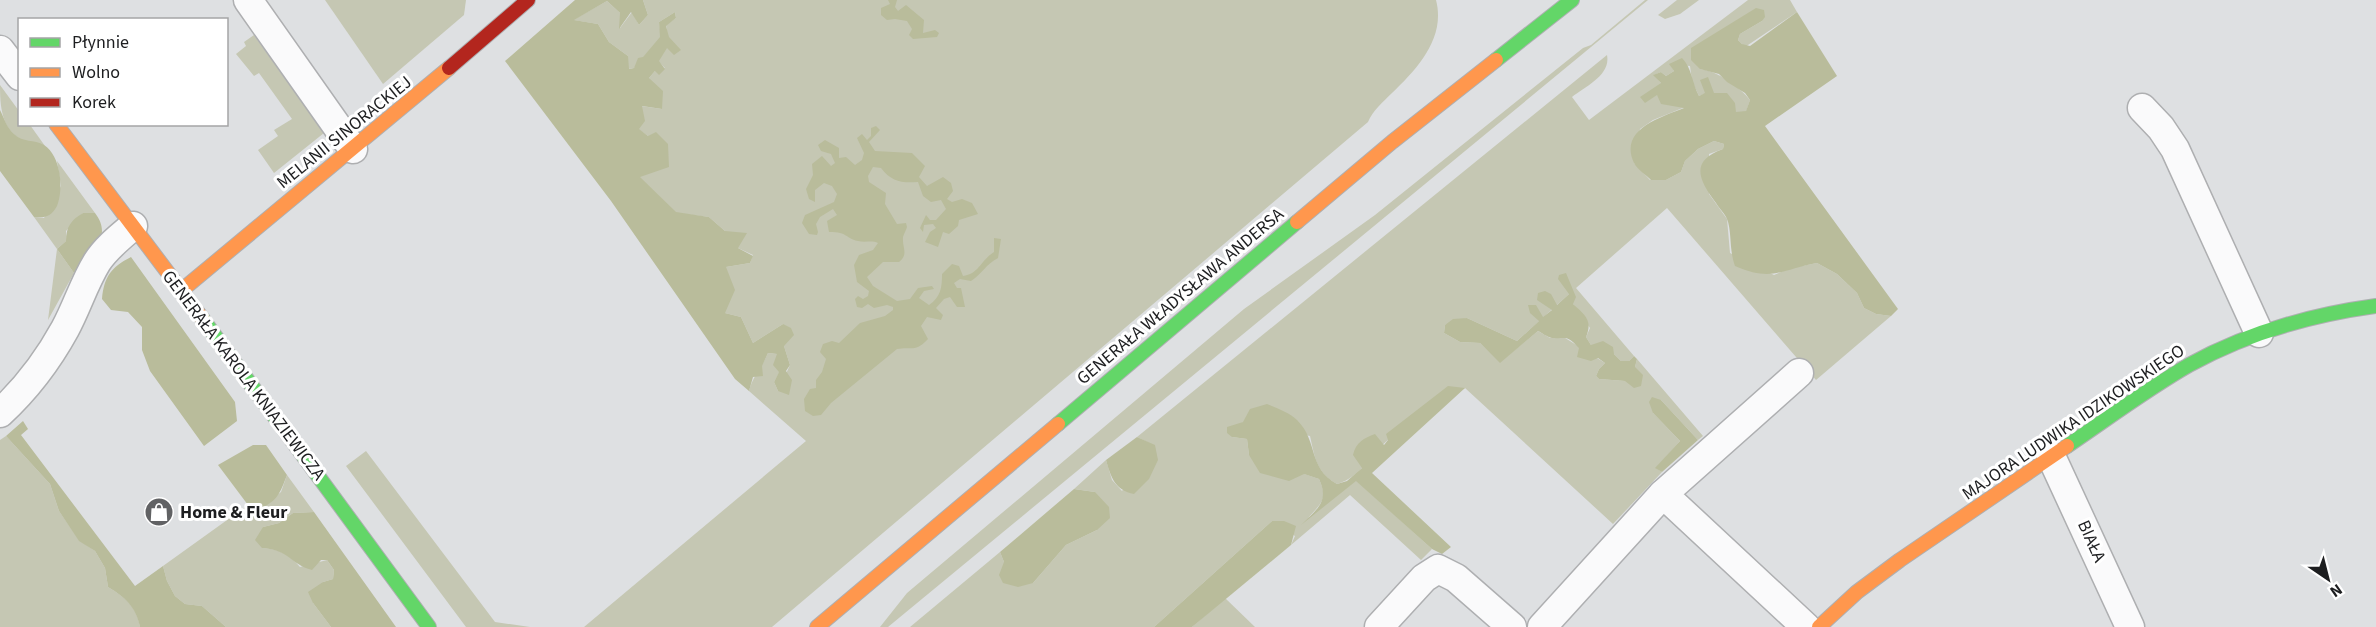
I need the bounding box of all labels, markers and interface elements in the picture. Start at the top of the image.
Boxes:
legend [18,18,228,126]
text: Płynnie [72,30,129,55]
text: Wolno [72,60,120,85]
street label: MELANII SINORACKIEJ [272,70,417,195]
text: Korek [72,90,116,115]
street label: GENERAŁA WŁADYSŁAWA ANDERSA [1071,202,1289,391]
street label: GENERAŁA KAROLA KNIAZIEWICZA [156,265,331,486]
street label: MAJORA LUDWIKA IDZIKOWSKIEGO [1957,338,2189,506]
shop icon: Home & Fleur [143,496,175,528]
place label: Home & Fleur [180,500,288,525]
street label: BIAŁA [2071,516,2112,566]
north arrow [2298,549,2358,609]
text: N [2325,578,2347,603]

